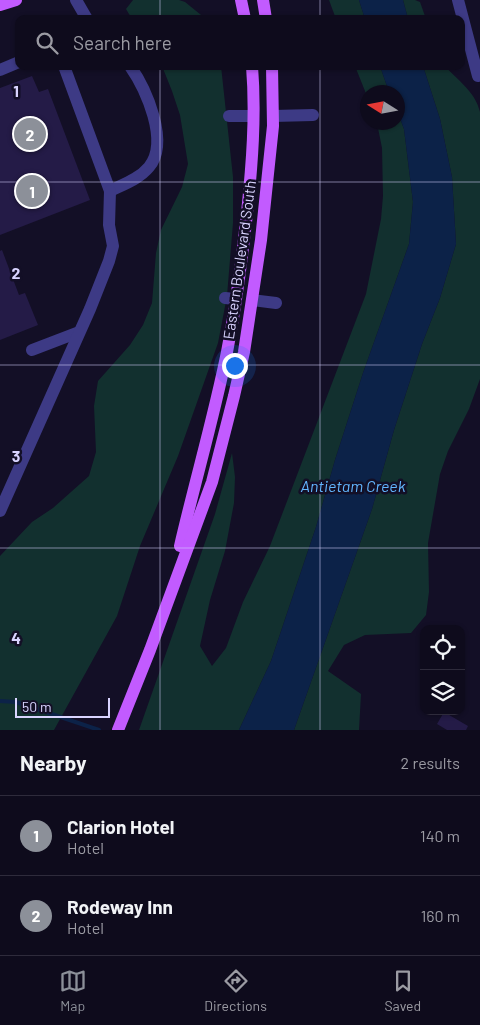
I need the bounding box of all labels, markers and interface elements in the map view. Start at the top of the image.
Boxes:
search box [15,15,465,70]
icon: search [33,29,61,57]
text: Search here [73,31,172,54]
text: 1 [13,81,19,100]
north arrow [360,85,405,130]
pin: 2 [14,115,46,153]
pin: 1 [16,172,48,210]
street label: Eastern Boulevard South [219,179,259,340]
text: 2 [12,263,21,282]
your location [222,353,248,379]
text: 3 [12,446,20,465]
water label: Antietam Creek [301,476,406,495]
map controls [420,625,465,715]
button: locate [420,625,465,670]
text: 4 [11,628,21,647]
button: layers [420,670,465,715]
scale bar [15,695,110,718]
text: 50 m [22,698,51,715]
text: Nearby [20,750,86,775]
text: 2 results [401,753,460,772]
text: Clarion Hotel [67,815,174,838]
text: 1 [33,826,39,845]
text: 140 m [420,826,460,845]
text: Hotel [67,838,104,857]
text: Rodeway Inn [67,895,173,918]
text: 2 [32,906,40,925]
text: 160 m [421,906,460,925]
text: Hotel [67,918,104,937]
tab: Map [59,967,87,1014]
tab: Directions [204,967,267,1014]
tab: Saved [384,967,421,1014]

